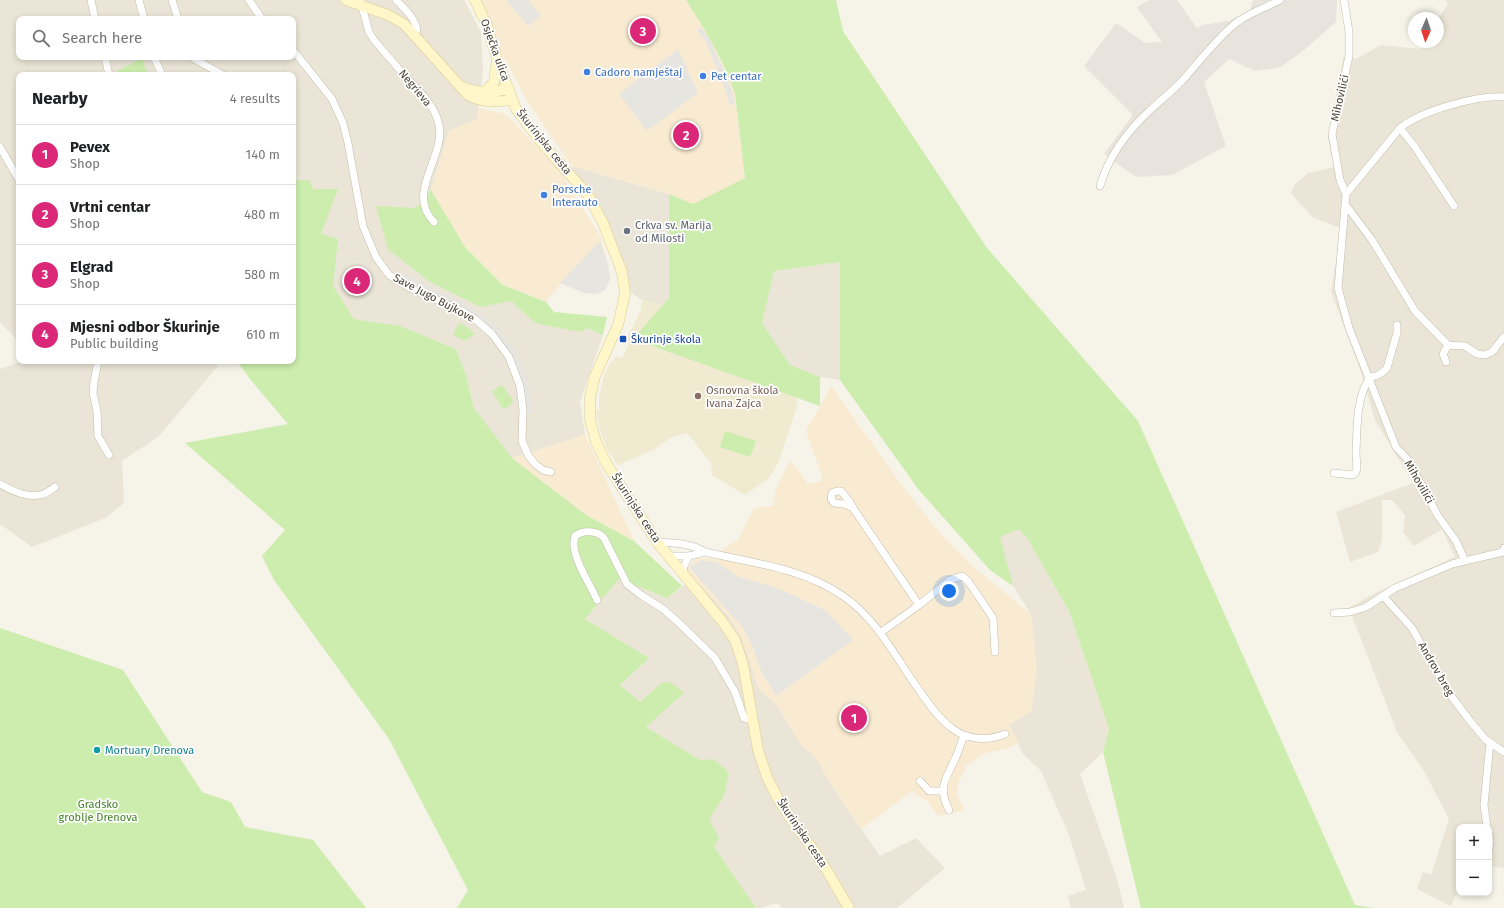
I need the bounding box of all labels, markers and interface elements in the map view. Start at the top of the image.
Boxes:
north arrow [1408,12,1444,48]
search box [16,16,296,60]
pin: 3 [630,16,656,46]
street label: Osječka ulica [478,17,512,83]
icon: search [30,27,52,49]
text: Search here [62,29,142,47]
place label: Cadoro namještaj [595,66,682,79]
street label: Negrieva [396,67,434,109]
marker: Cadoro namještaj [582,67,592,77]
place label: Pet centar [711,70,762,83]
marker: Pet centar [698,71,708,81]
street label: Mihovilići [1328,73,1352,123]
text: Nearby [32,88,87,109]
text: 4 results [230,91,280,106]
street label: Škurinjska cesta [514,106,575,177]
pin: 2 [673,120,699,150]
text: Pevex [70,138,110,156]
text: 1 [42,147,48,162]
text: 140 m [246,147,280,162]
text: Shop [70,156,100,171]
place label: Porsche Interauto [552,183,598,209]
marker: Porsche Interauto [539,190,549,200]
text: Vrtni centar [70,198,150,216]
text: 2 [42,207,48,222]
text: 480 m [244,207,280,222]
text: Shop [70,216,100,231]
place label: Crkva sv. Marija od Milosti [635,219,711,245]
marker: Crkva sv. Marija od Milosti [622,226,632,236]
text: Elgrad [70,258,113,276]
pin: 4 [344,266,370,296]
text: 3 [42,267,48,282]
text: 580 m [244,267,280,282]
street label: Save Jugo Bujkove [391,271,477,325]
text: Shop [70,276,100,291]
text: Mjesni odbor Škurinje [70,318,220,336]
text: 4 [41,327,49,342]
text: 610 m [246,327,280,342]
place label: Škurinje škola [631,332,701,346]
marker: Škurinje škola [618,334,628,344]
text: Public building [70,336,158,351]
place label: Osnovna škola Ivana Zajca [706,384,779,410]
marker: Osnovna škola Ivana Zajca [693,391,703,401]
street label: Mihovilići [1401,458,1437,506]
street label: Škurinjska cesta [609,470,664,545]
your location [939,581,959,601]
street label: Androv breg [1415,640,1457,699]
pin: 1 [841,703,867,733]
place label: Mortuary Drenova [105,744,194,757]
marker: Mortuary Drenova [92,745,102,755]
street label: Škurinjska cesta [774,795,831,870]
park label: Gradsko groblje Drenova [59,798,137,824]
map controls [1456,824,1492,896]
button: + [1456,824,1492,860]
button: − [1456,860,1492,896]

